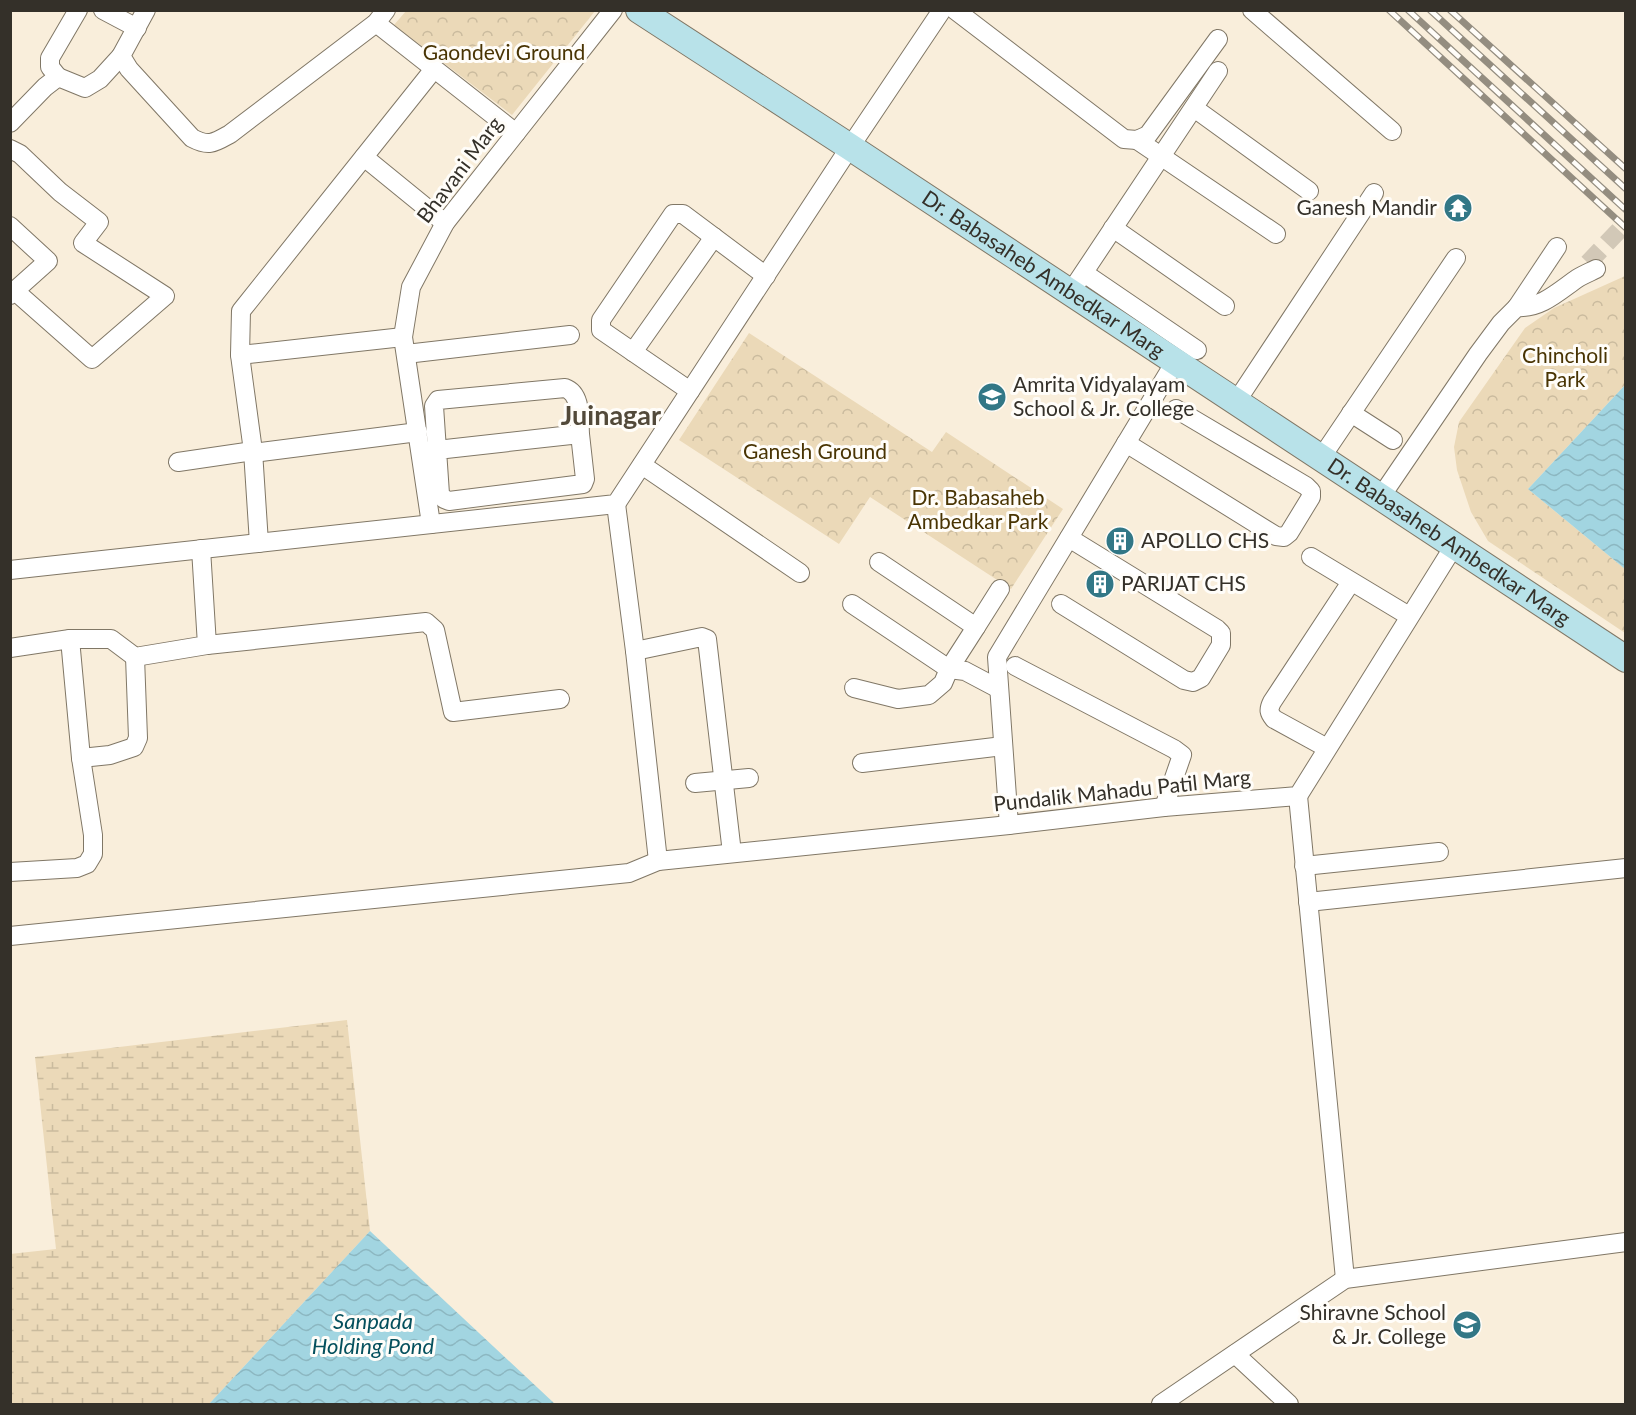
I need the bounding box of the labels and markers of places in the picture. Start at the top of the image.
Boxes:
temple icon: Ganesh Mandir [1442,192,1474,224]
place label: Ganesh Mandir [1297,194,1437,219]
place label: Amrita Vidyalayam School & Jr. College [1013,371,1194,420]
school or university icon: Amrita Vidyalayam School & Jr. College [976,381,1008,413]
building icon: APOLLO CHS [1104,525,1136,557]
place label: APOLLO CHS [1141,527,1269,552]
building icon: PARIJAT CHS [1084,568,1116,600]
place label: PARIJAT CHS [1121,570,1246,595]
place label: Shiravne School & Jr. College [1299,1299,1446,1348]
school or university icon: Shiravne School & Jr. College [1451,1309,1483,1341]

